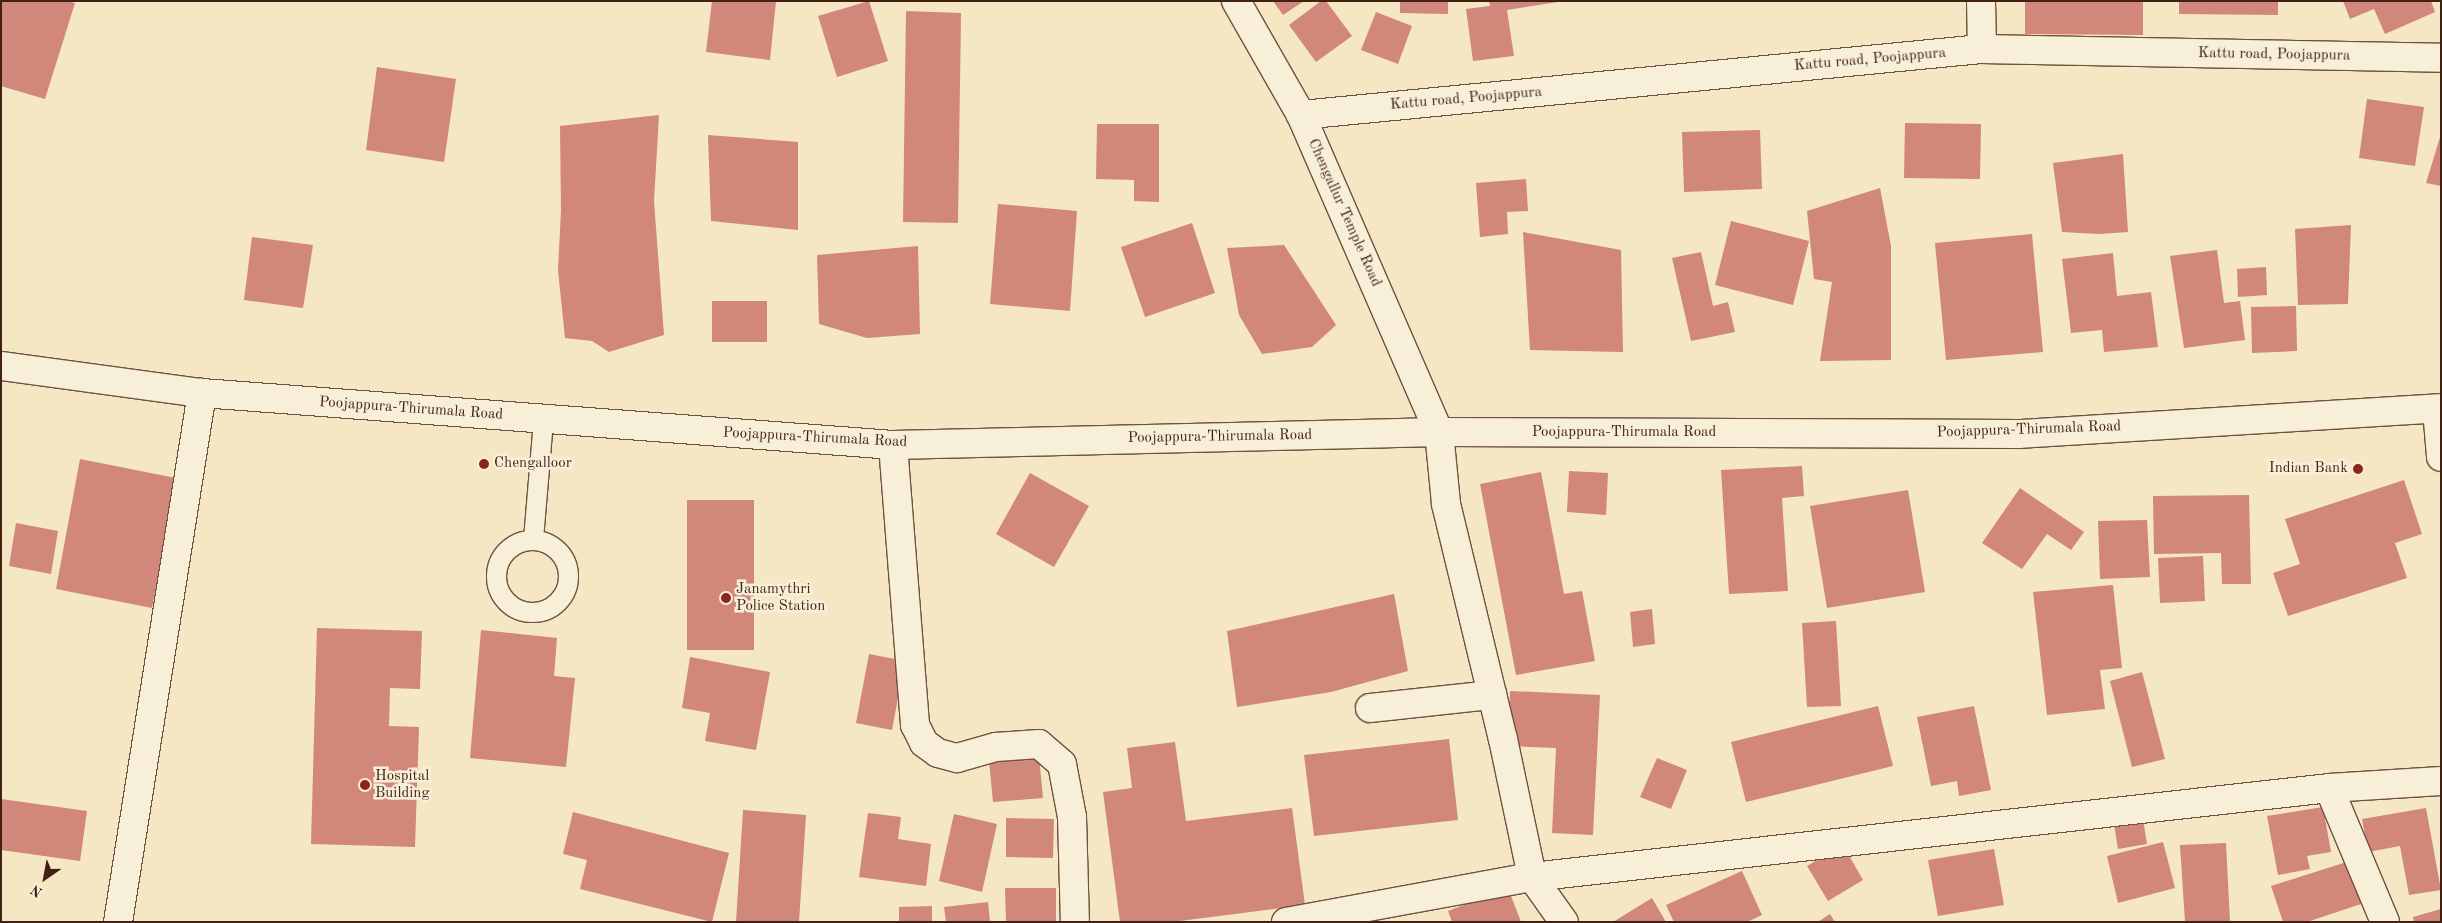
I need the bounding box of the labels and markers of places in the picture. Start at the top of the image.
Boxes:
place label: Chengalloor [494,455,572,473]
marker: Chengalloor [478,458,490,470]
place label: Indian Bank [2269,460,2348,478]
marker: Indian Bank [2352,463,2364,475]
place label: Janamythri Police Station [736,580,825,615]
marker: Janamythri Police Station [720,592,732,604]
place label: Hospital Building [375,767,430,802]
marker: Hospital Building [359,779,371,791]

